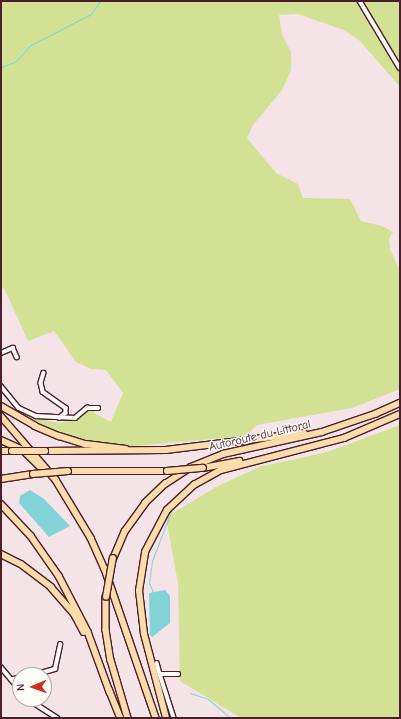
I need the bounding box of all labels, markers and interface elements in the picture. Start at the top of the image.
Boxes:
street label: Autoroute du Littoral [208,417,312,455]
north arrow [12,667,52,707]
text: N [14,684,27,691]

